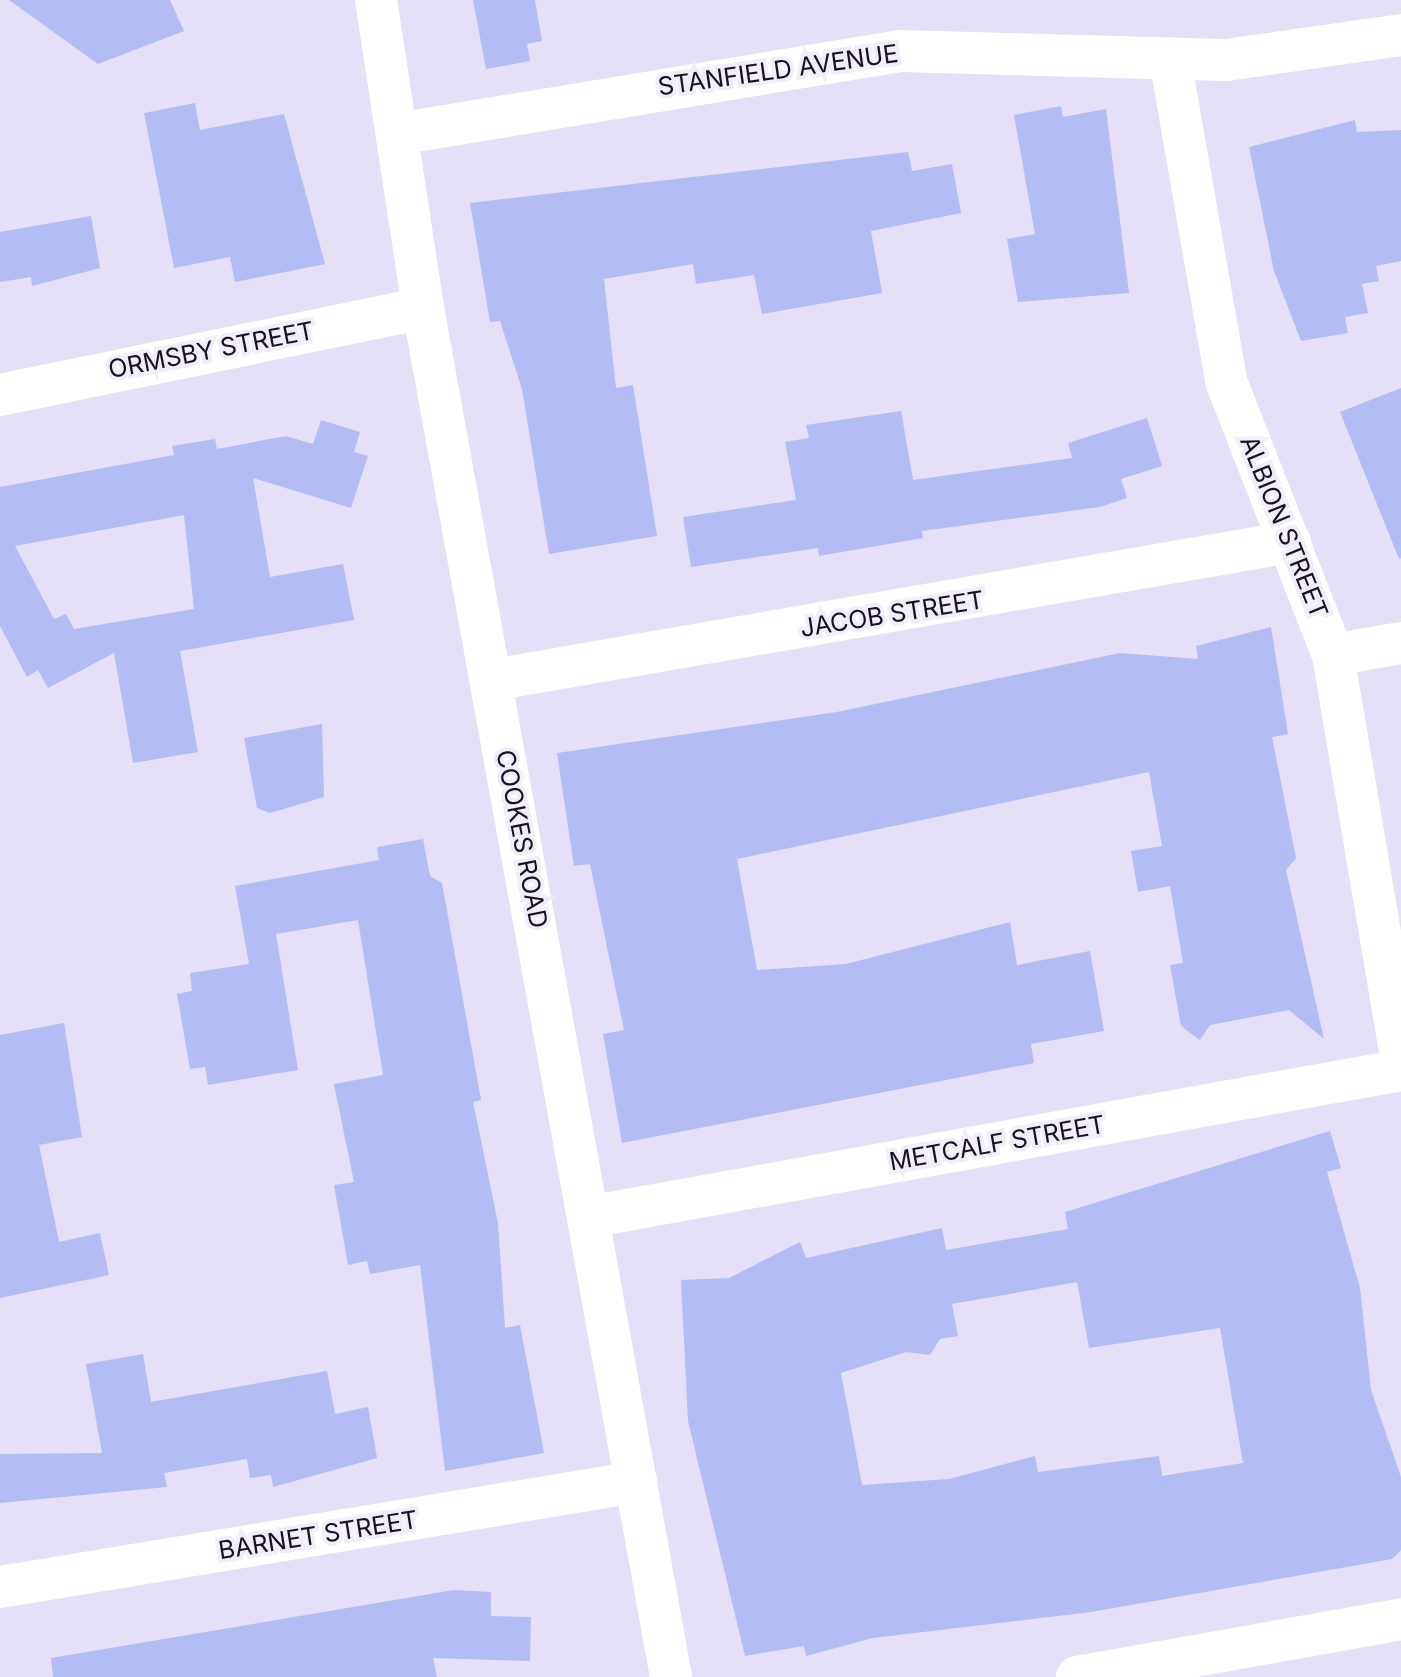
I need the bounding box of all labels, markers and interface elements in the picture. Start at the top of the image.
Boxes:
street label: STANFIELD AVENUE [656,38,900,102]
street label: ORMSBY STREET [106,315,316,385]
street label: ALBION STREET [1234,431,1334,623]
street label: JACOB STREET [798,585,986,643]
street label: COOKES ROAD [490,747,554,931]
street label: METCALF STREET [887,1109,1107,1177]
street label: BARNET STREET [216,1504,420,1566]

